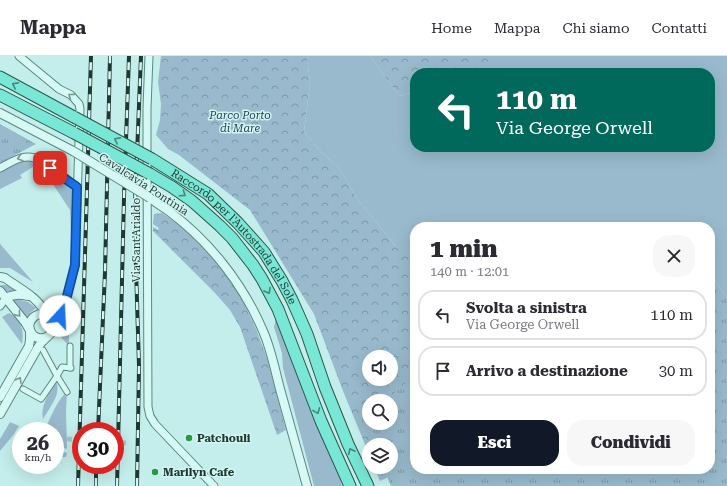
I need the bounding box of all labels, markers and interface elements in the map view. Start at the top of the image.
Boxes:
text: Mappa [20,16,86,39]
text: Home [431,20,472,36]
text: Mappa [494,20,540,36]
text: Chi siamo [562,20,630,36]
text: Contatti [652,20,707,36]
one-way arrow [12,83,20,90]
text: 110 m [496,83,577,116]
icon: left [430,84,482,136]
one-way arrow [68,94,75,101]
park label: Parco Porto di Mare [208,109,271,135]
text: Via George Orwell [496,117,653,138]
one-way arrow [114,138,122,145]
pin [33,151,67,185]
street label: Cavalcavia Pontinia [96,151,191,218]
one-way arrow [17,154,24,162]
icon: arrive [39,157,61,179]
street label: Raccordo per l'Autostrada del Sole [169,167,299,306]
one-way arrow [179,189,186,197]
street label: Via Sant'Arialdo [130,198,143,282]
text: 1 min [430,235,497,263]
button: close [653,235,695,277]
text: 140 m · 12:01 [430,264,509,279]
one-way arrow [264,287,271,294]
position arrow [39,295,81,337]
text: Svolta a sinistra [466,299,587,317]
icon: left [432,304,454,326]
text: 110 m [650,306,693,324]
one-way arrow [14,309,21,316]
text: Via George Orwell [466,317,579,332]
map controls [362,350,398,474]
button: sound [362,350,398,386]
icon: arrive [432,360,454,382]
text: Arrivo a destinazione [466,362,628,380]
text: 30 m [659,362,693,380]
one-way arrow [15,377,22,384]
button: search [362,394,398,430]
one-way arrow [313,408,321,415]
button: Esci [430,420,559,466]
button: Condividi [567,420,695,466]
speed limit sign: 30 [72,422,124,474]
text: 26 [27,431,49,455]
place label: Patchouli [197,432,251,445]
marker: Patchouli [184,433,194,443]
button: layers [362,438,398,474]
one-way arrow [348,448,356,455]
text: km/h [25,452,51,463]
place label: Marilyn Cafe [163,466,235,479]
marker: Marilyn Cafe [150,467,160,477]

